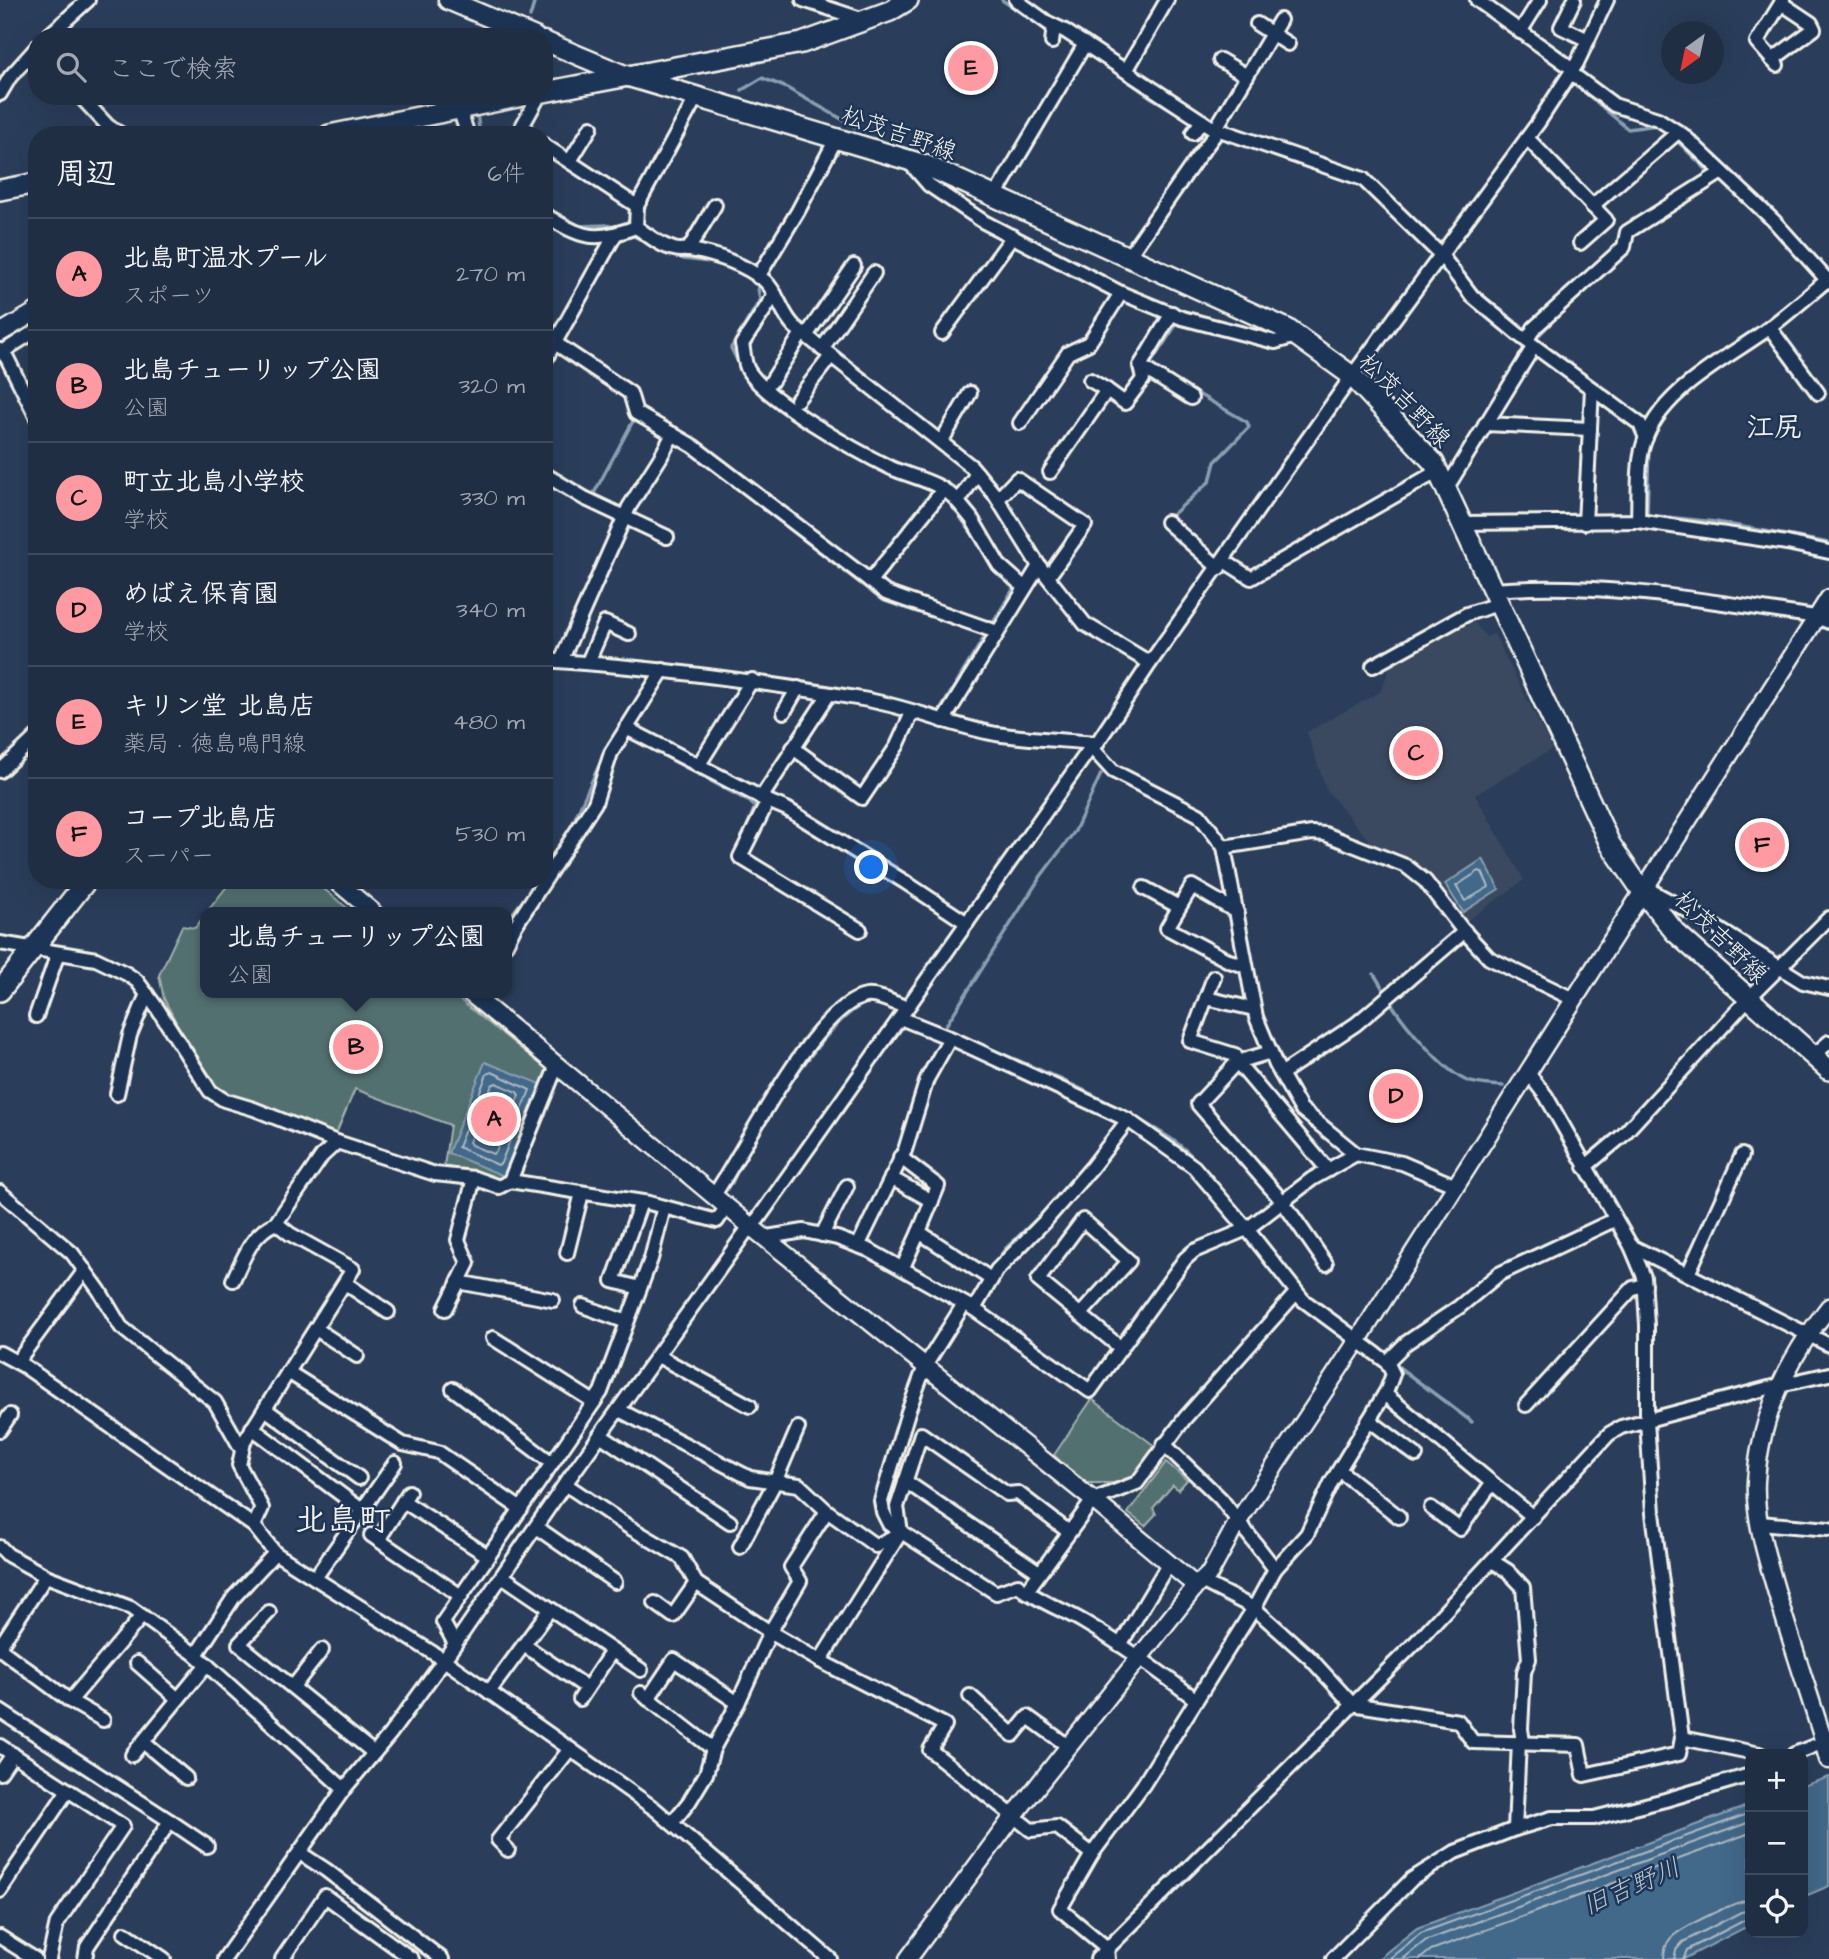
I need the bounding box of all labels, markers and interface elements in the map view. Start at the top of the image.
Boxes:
north arrow [1661,21,1724,84]
search box [28,28,553,105]
pin: E [948,42,994,94]
icon: search [52,48,90,86]
text: ここで検索 [108,51,238,87]
street label: 松茂吉野線 [836,98,961,170]
text: 周辺 [56,153,116,195]
text: 6件 [488,158,525,190]
text: 北島町温水プール [123,240,328,276]
text: A [72,258,86,290]
text: 270 m [456,258,525,290]
text: スポーツ [123,280,215,312]
street label: 松茂吉野線 [1350,346,1458,456]
text: 北島チューリップ公園 [123,352,381,388]
text: B [71,370,87,402]
text: 320 m [459,370,525,402]
text: 公園 [123,392,169,424]
district label: 江尻 [1746,408,1802,447]
text: 町立北島小学校 [123,464,305,500]
text: C [71,482,87,514]
text: 330 m [460,482,525,514]
text: 学校 [123,504,169,536]
text: めばえ保育園 [123,576,279,612]
text: D [72,594,86,626]
text: 340 m [456,594,525,626]
text: 学校 [123,616,169,648]
text: キリン堂 北島店 [123,688,315,724]
text: E [72,706,86,738]
text: 480 m [453,706,525,738]
pin: C [1393,727,1439,779]
text: 薬局 · 徳島鳴門線 [123,728,306,760]
text: コープ北島店 [123,800,278,836]
text: F [71,818,87,850]
text: 530 m [455,818,525,850]
pin: F [1739,819,1785,871]
text: スーパー [123,840,214,872]
your location [854,850,888,884]
street label: 松茂吉野線 [1666,883,1775,992]
popup [200,907,512,998]
text: 北島チューリップ公園 [227,919,485,955]
text: 公園 [227,959,273,991]
pin: B [333,1021,379,1073]
pin: D [1373,1070,1419,1122]
pin: A [471,1093,517,1145]
district label: 北島町 [295,1498,391,1543]
map controls [1745,1749,1808,1938]
button: + [1745,1749,1808,1812]
button: − [1745,1812,1808,1875]
water label: 旧吉野川 [1577,1849,1686,1925]
button: locate [1745,1875,1808,1938]

